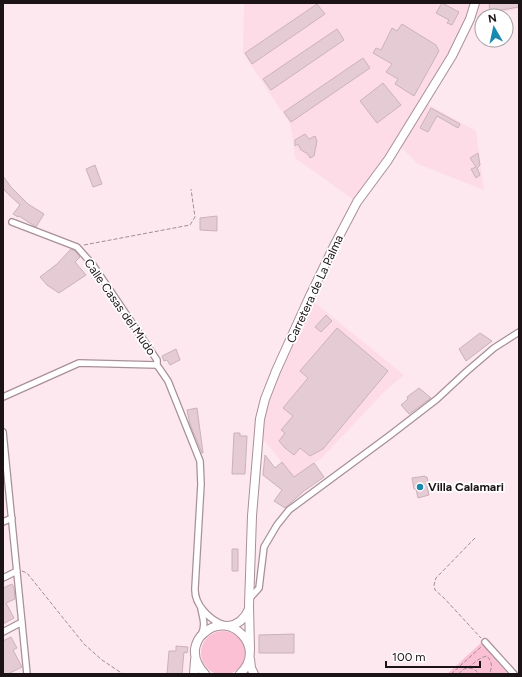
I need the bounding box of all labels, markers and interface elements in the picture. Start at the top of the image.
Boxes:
north arrow [474,8,514,48]
text: N [487,12,498,26]
street label: Carretera de La Palma [284,233,346,345]
street label: Calle Casas del Mudo [81,256,159,358]
place label: Villa Calamari [428,480,504,494]
marker: Villa Calamari [415,482,425,492]
scale bar [386,643,480,669]
text: 100 m [392,650,426,664]

